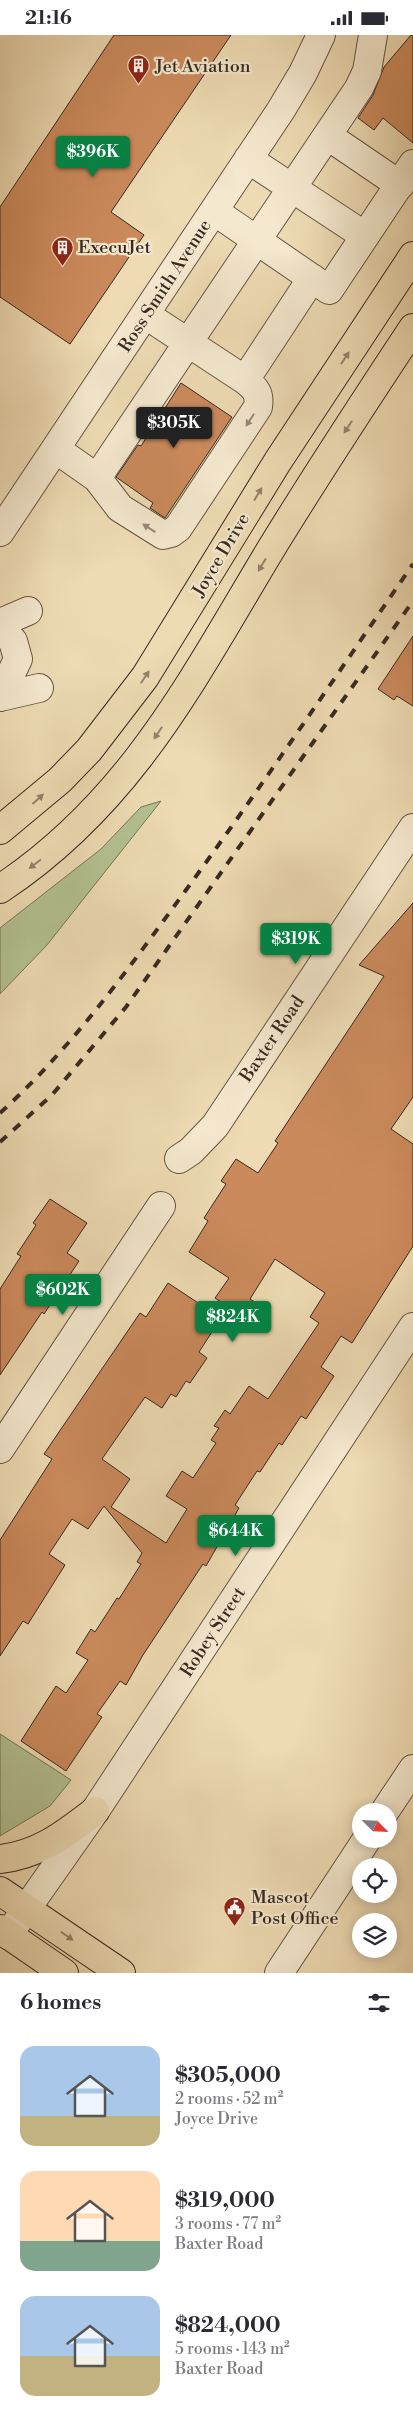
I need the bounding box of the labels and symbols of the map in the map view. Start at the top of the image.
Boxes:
building icon: Jet Aviation [127,54,151,85]
place label: Jet Aviation [154,55,251,78]
pin: $396K [58,135,128,178]
street label: Ross Smith Avenue [113,215,217,357]
building icon: ExecuJet [50,235,74,266]
place label: ExecuJet [78,236,151,259]
one-way arrow [341,351,350,364]
pin: $305K [139,407,209,449]
one-way arrow [245,414,255,427]
one-way arrow [343,421,353,434]
one-way arrow [253,488,262,501]
street label: Joyce Drive [187,509,255,602]
one-way arrow [143,523,156,532]
one-way arrow [257,559,266,572]
one-way arrow [140,671,150,684]
one-way arrow [153,727,163,740]
one-way arrow [32,794,44,805]
one-way arrow [29,859,42,870]
pin: $319K [261,923,331,965]
street label: Baxter Road [234,991,310,1087]
pin: $602K [28,1273,98,1316]
pin: $824K [198,1301,268,1343]
pin: $644K [201,1515,271,1557]
street label: Robey Street [175,1582,251,1681]
north arrow [352,1803,398,1847]
place label: Mascot Post Office [251,1886,339,1930]
public building icon: Mascot Post Office [223,1895,247,1926]
one-way arrow [60,1931,74,1941]

